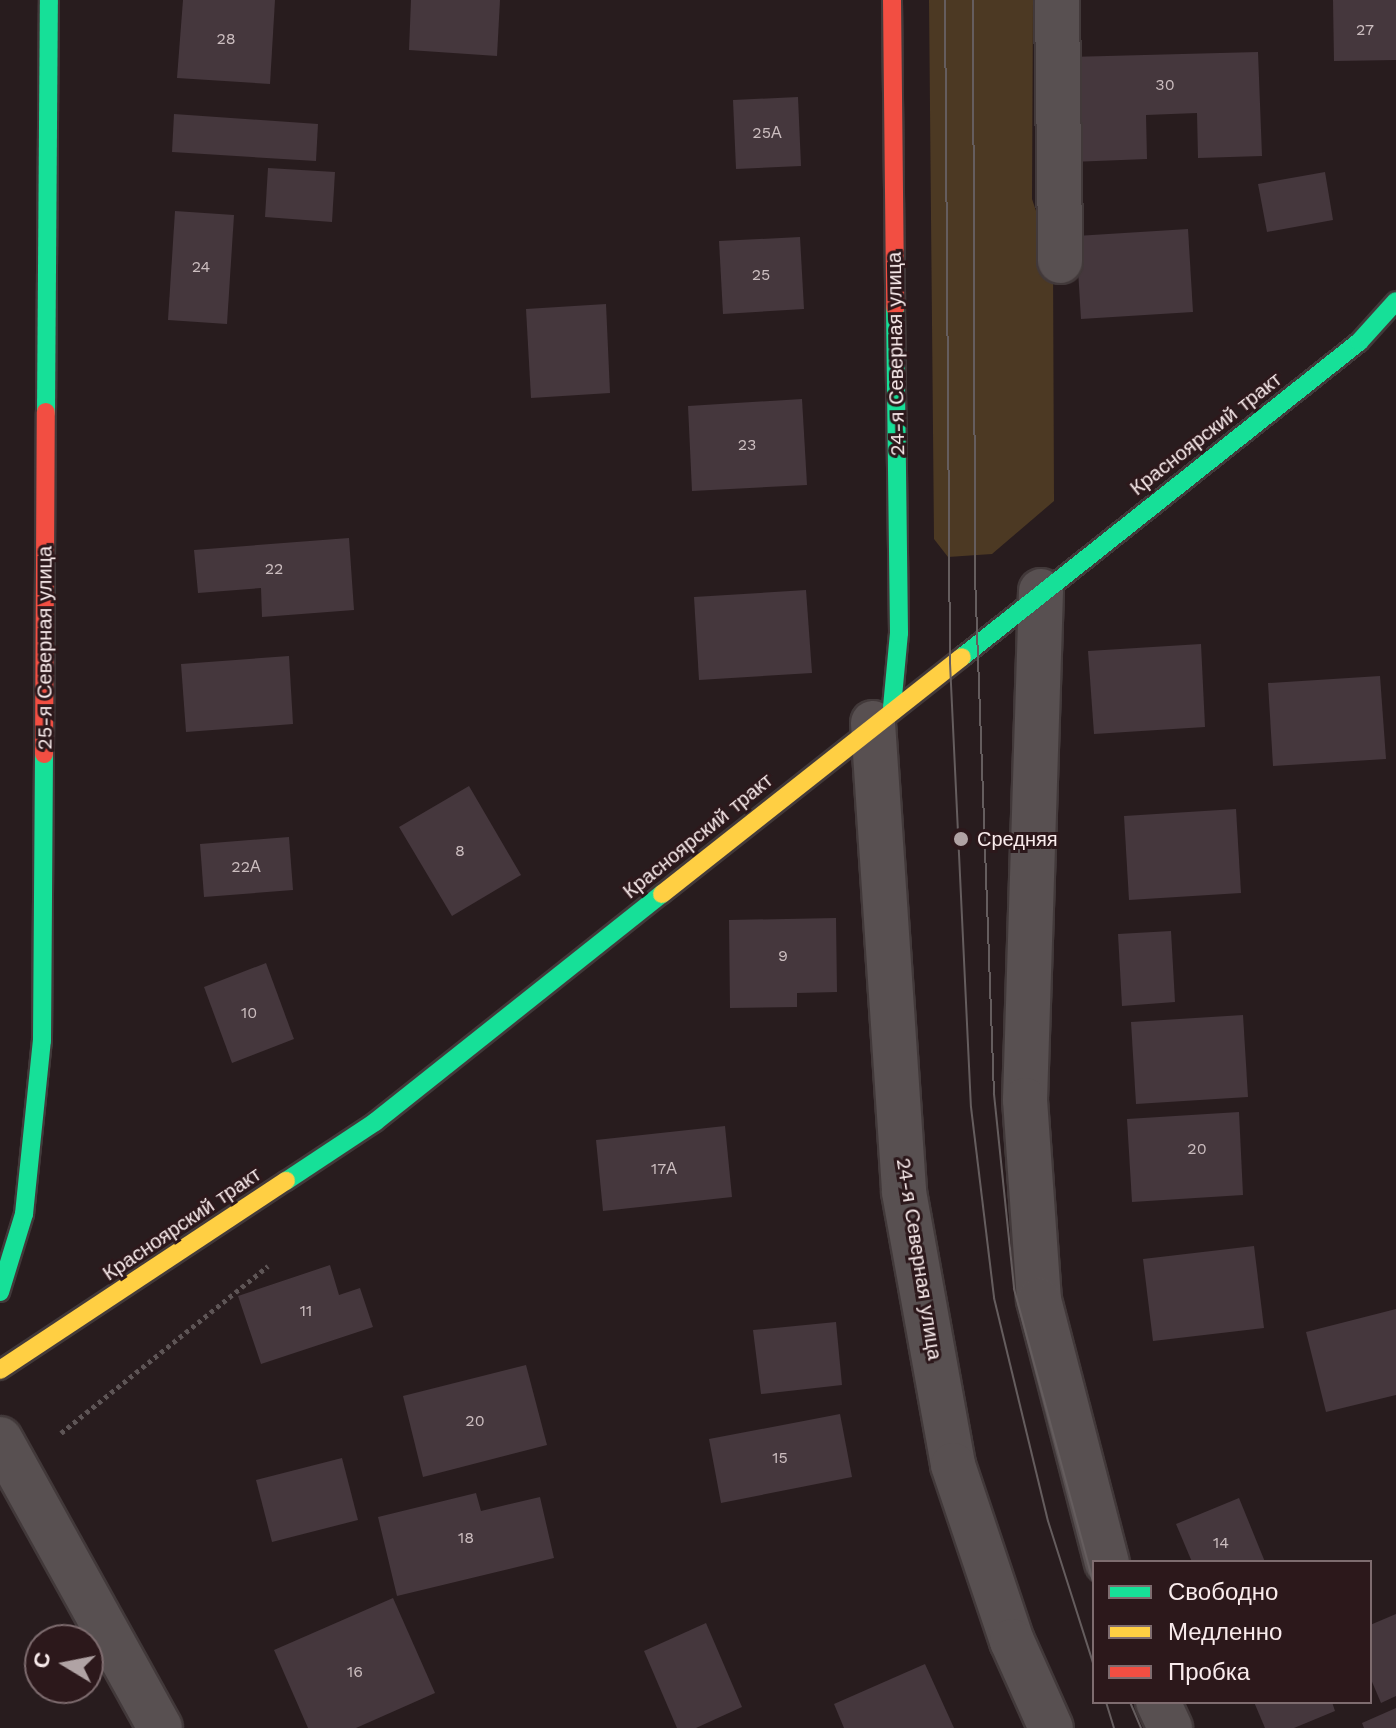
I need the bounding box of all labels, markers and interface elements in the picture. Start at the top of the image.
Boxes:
house number: 27 [1356,20,1374,40]
house number: 28 [216,29,236,49]
house number: 30 [1155,75,1175,95]
house number: 25А [752,123,782,143]
street label: 24-я Северная улица [882,252,910,456]
house number: 24 [192,257,210,277]
house number: 25 [752,265,770,285]
street label: Красноярский тракт [1126,367,1286,501]
house number: 23 [738,435,756,455]
street label: 25-я Северная улица [33,546,57,750]
house number: 22 [265,559,283,579]
street label: Красноярский тракт [618,768,778,904]
place label: Средняя [977,827,1058,851]
marker: Средняя [952,830,970,848]
house number: 8 [455,841,465,861]
house number: 22А [231,857,261,877]
house number: 9 [778,946,788,966]
house number: 10 [241,1003,257,1023]
house number: 20 [1187,1139,1207,1159]
street label: 24-я Северная улица [891,1156,947,1362]
house number: 17А [651,1159,677,1179]
street label: Красноярский тракт [98,1162,266,1286]
house number: 11 [300,1301,312,1321]
house number: 20 [465,1411,485,1431]
house number: 15 [772,1448,788,1468]
house number: 18 [458,1528,474,1548]
house number: 14 [1213,1533,1229,1553]
legend [1092,1560,1372,1704]
text: Свободно [1168,1578,1278,1606]
text: Медленно [1168,1618,1282,1646]
north arrow [24,1624,104,1704]
text: С [28,1650,56,1670]
text: Пробка [1168,1658,1250,1686]
house number: 16 [347,1662,363,1682]

